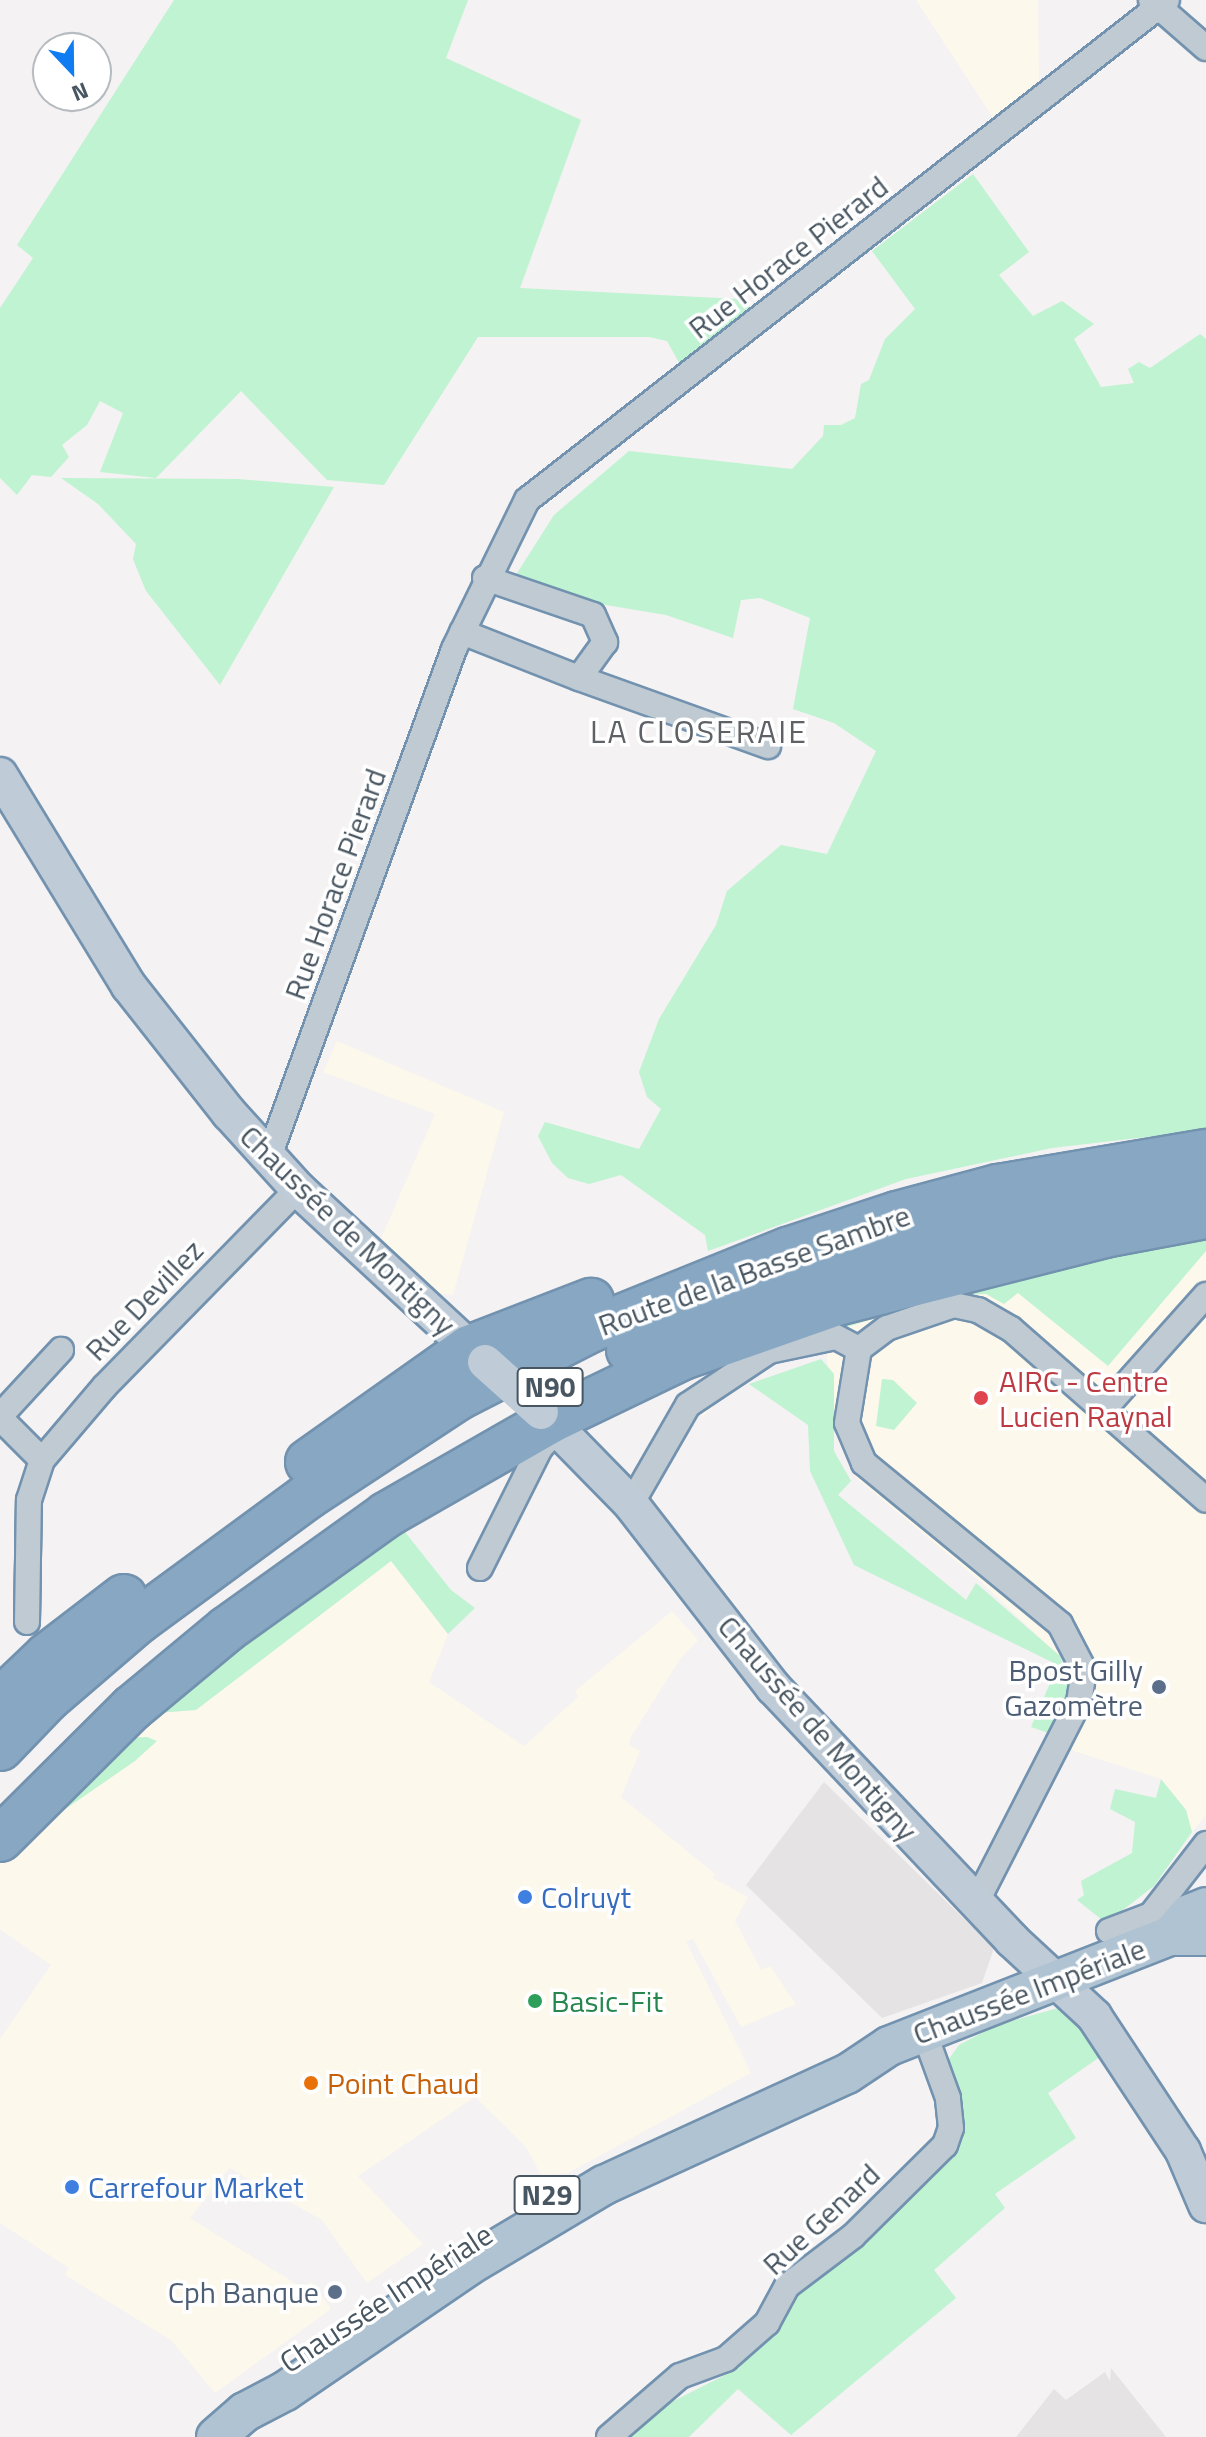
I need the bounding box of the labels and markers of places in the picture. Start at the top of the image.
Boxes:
place label: AIRC - Centre Lucien Raynal [999,1363,1173,1434]
marker: AIRC - Centre Lucien Raynal [970,1387,992,1409]
place label: Bpost Gilly Gazomètre [1004,1652,1143,1722]
marker: Bpost Gilly Gazomètre [1150,1678,1168,1696]
place label: Colruyt [541,1879,631,1915]
marker: Colruyt [516,1888,534,1906]
place label: Basic-Fit [551,1983,663,2019]
marker: Basic-Fit [526,1992,544,2010]
place label: Point Chaud [327,2065,479,2101]
marker: Point Chaud [302,2074,320,2092]
place label: Carrefour Market [88,2169,304,2205]
marker: Carrefour Market [63,2178,81,2196]
place label: Cph Banque [168,2274,319,2310]
marker: Cph Banque [326,2283,344,2301]

